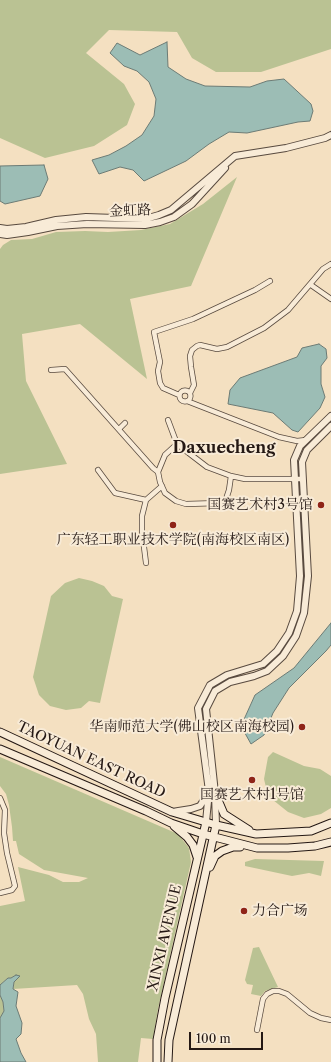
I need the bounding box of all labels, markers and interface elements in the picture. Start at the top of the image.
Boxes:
street label: 金虹路 [109,202,151,220]
district label: Daxuecheng [172,438,276,458]
place label: 国赛艺术村3号馆 [207,497,313,513]
marker: 国赛艺术村3号馆 [316,500,326,510]
marker: 广东轻工职业技术学院(南海校区南区) [168,520,178,530]
place label: 广东轻工职业技术学院(南海校区南区) [57,532,289,548]
street label: TAOYUAN EAST ROAD [14,718,168,802]
place label: 华南师范大学(佛山校区南海校园) [90,719,294,735]
marker: 华南师范大学(佛山校区南海校园) [297,722,307,732]
marker: 国赛艺术村1号馆 [247,775,257,785]
place label: 国赛艺术村1号馆 [200,787,304,803]
street label: XINXI AVENUE [145,883,185,993]
place label: 力合广场 [252,903,308,919]
marker: 力合广场 [239,906,249,916]
scale bar [191,1024,265,1050]
text: 100 m [196,1031,231,1046]

